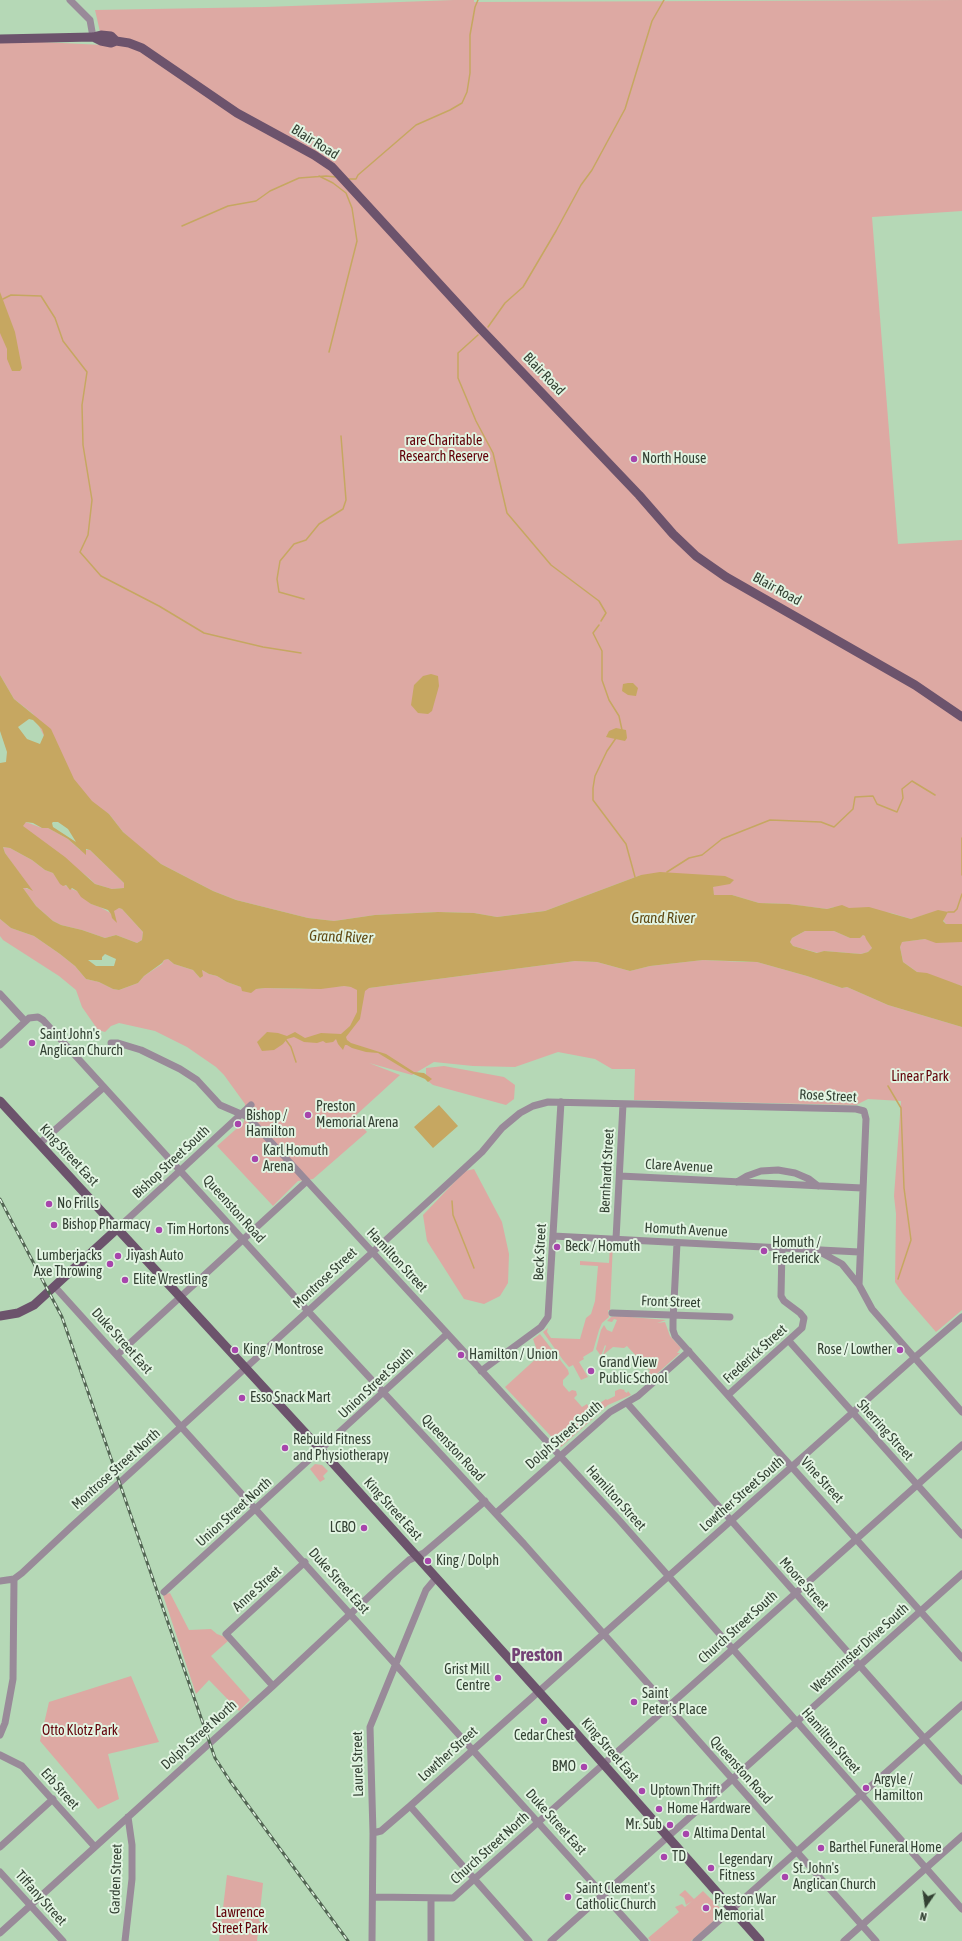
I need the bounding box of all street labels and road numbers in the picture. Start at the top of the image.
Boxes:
street label: Blair Road [288,121,342,163]
street label: Blair Road [520,349,568,399]
street label: Blair Road [750,569,804,609]
street label: Rose Street [799,1086,857,1106]
street label: King Street East [36,1120,102,1190]
street label: Bishop Street South [129,1122,213,1202]
street label: Bernhardt Street [596,1128,618,1214]
street label: Clare Avenue [645,1156,713,1176]
street label: Queenston Road [199,1172,269,1246]
street label: Homuth Avenue [644,1219,728,1241]
street label: Beck Street [530,1223,550,1281]
street label: Hamilton Street [363,1224,431,1296]
street label: Montrose Street [289,1244,361,1312]
street label: Front Street [641,1293,701,1311]
street label: Duke Street East [88,1305,156,1377]
street label: Frederick Street [720,1321,790,1387]
street label: Union Street South [335,1344,417,1422]
street label: Sherring Street [853,1396,917,1464]
street label: Dolph Street South [522,1397,606,1473]
street label: Queenston Road [418,1411,488,1485]
street label: Montrose Street North [68,1425,164,1513]
street label: Lowther Street South [696,1453,788,1535]
street label: Vine Street [797,1454,847,1506]
street label: Hamilton Street [582,1462,650,1534]
street label: Union Street North [193,1474,275,1550]
street label: King Street East [360,1474,426,1544]
street label: Duke Street East [305,1545,373,1617]
street label: Moore Street [776,1554,832,1614]
street label: Anne Street [229,1563,285,1615]
street label: Church Street South [695,1587,781,1667]
street label: Westminster Drive South [808,1600,912,1696]
street label: Dolph Street North [158,1697,240,1773]
street label: Hamilton Street [798,1705,864,1777]
street label: King Street East [578,1715,642,1785]
street label: Lowther Street [415,1723,481,1785]
street label: Laurel Street [349,1731,367,1797]
street label: Queenston Road [706,1733,776,1807]
street label: Erb Street [37,1765,83,1813]
street label: Duke Street East [522,1786,590,1858]
street label: Church Street North [447,1808,533,1888]
street label: Garden Street [106,1843,126,1915]
street label: Tiffany Street [12,1867,70,1929]

